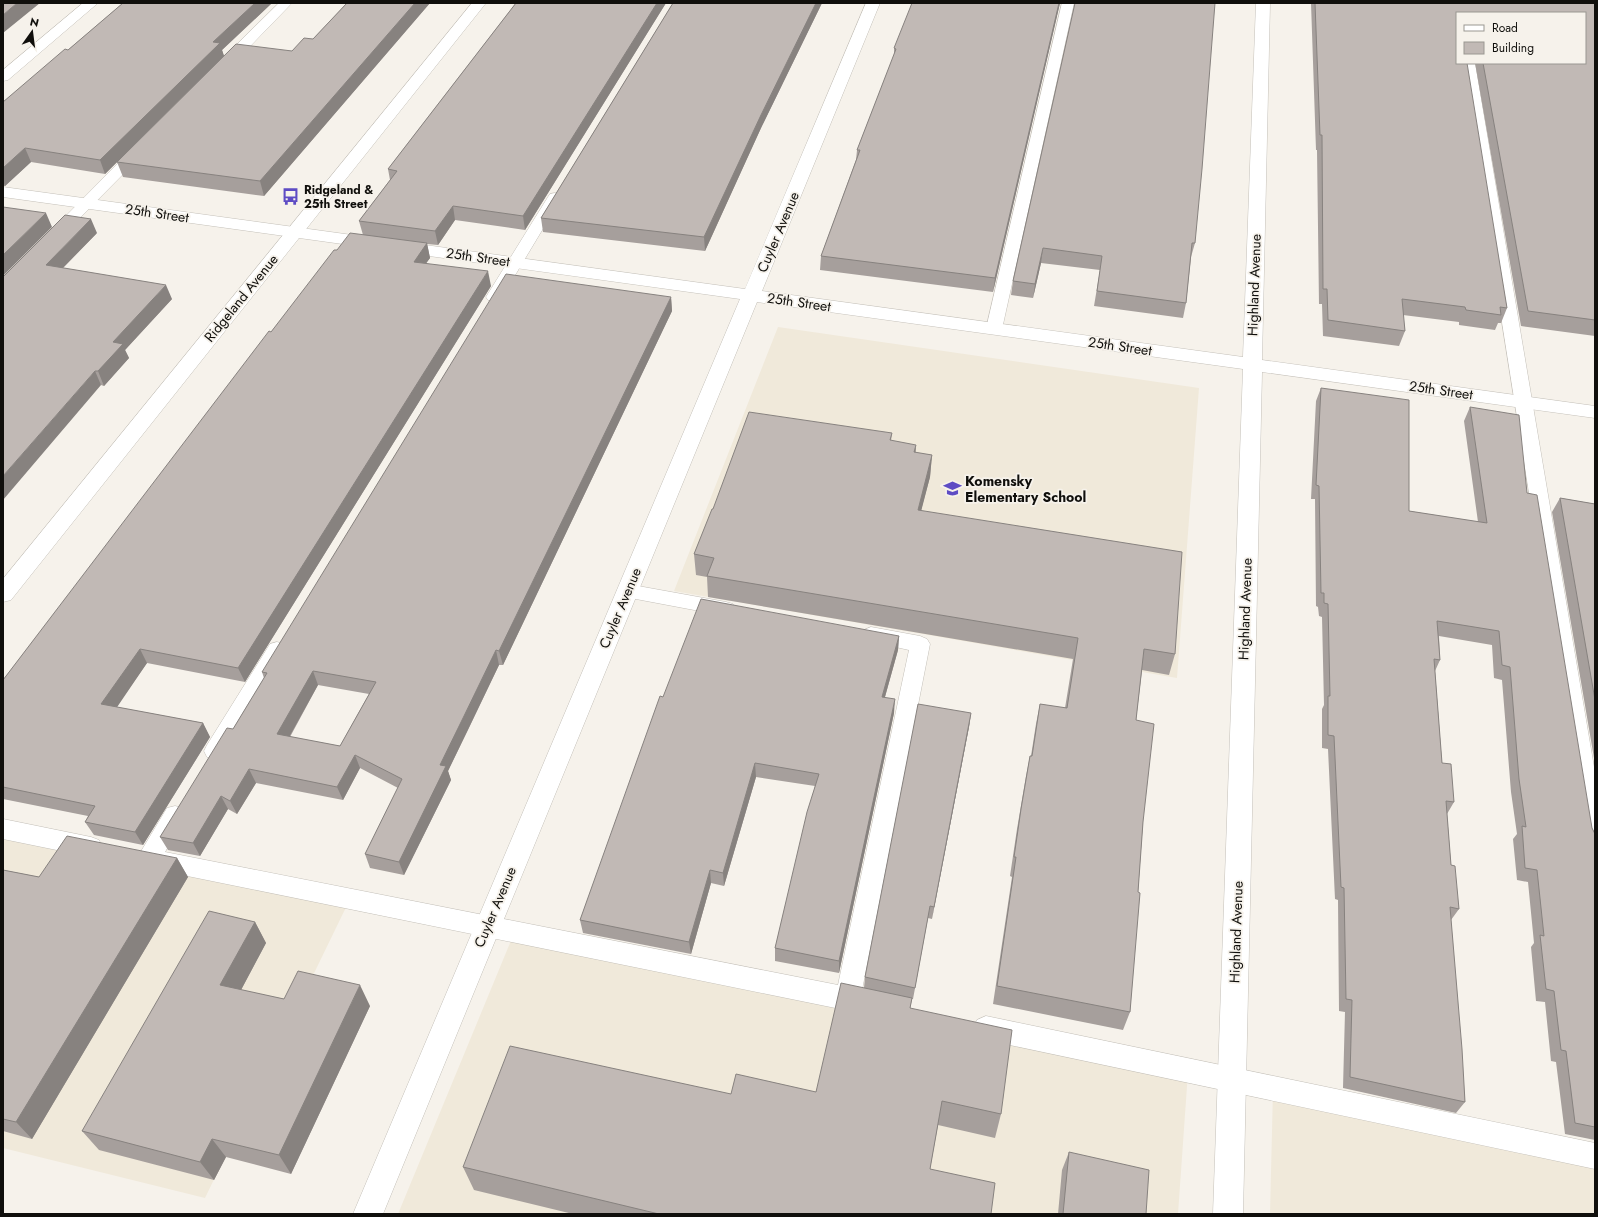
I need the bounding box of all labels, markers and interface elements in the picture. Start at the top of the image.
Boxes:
north arrow [12,12,52,52]
legend [1456,12,1586,64]
text: N [28,13,41,31]
text: Road [1492,19,1518,37]
text: Building [1492,39,1534,57]
place label: Ridgeland & 25th Street [304,181,373,213]
bus stop icon: Ridgeland & 25th Street [281,187,301,207]
street label: Cuyler Avenue [752,188,804,276]
street label: 25th Street [124,199,191,227]
street label: Highland Avenue [1242,234,1266,336]
street label: 25th Street [445,243,512,271]
street label: Ridgeland Avenue [199,250,283,346]
street label: 25th Street [766,288,833,316]
street label: 25th Street [1087,332,1154,360]
street label: 25th Street [1408,376,1475,404]
place label: Komensky Elementary School [965,471,1086,507]
school or university icon: Komensky Elementary School [942,479,962,499]
street label: Highland Avenue [1233,558,1257,660]
street label: Cuyler Avenue [594,564,646,652]
street label: Cuyler Avenue [469,863,521,951]
street label: Highland Avenue [1224,881,1248,983]

